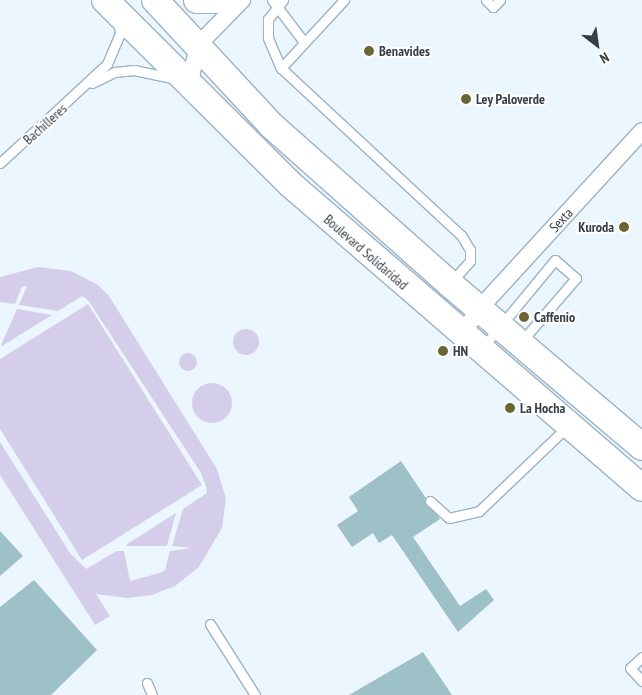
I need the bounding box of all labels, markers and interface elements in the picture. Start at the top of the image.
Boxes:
north arrow [572,20,622,70]
place label: Benavides [379,43,430,59]
marker: Benavides [363,45,375,57]
text: N [597,48,612,68]
place label: Ley Paloverde [476,91,545,107]
marker: Ley Paloverde [460,93,472,105]
street label: Bachilleres [20,100,70,148]
street label: Sexta [546,204,576,236]
street label: Boulevard Solidaridad [320,211,412,293]
place label: Kuroda [578,219,614,235]
marker: Kuroda [618,221,630,233]
place label: Caffenio [534,309,575,325]
marker: Caffenio [518,311,530,323]
place label: HN [453,343,468,359]
marker: HN [437,345,449,357]
place label: La Hocha [520,400,565,416]
marker: La Hocha [504,402,516,414]

